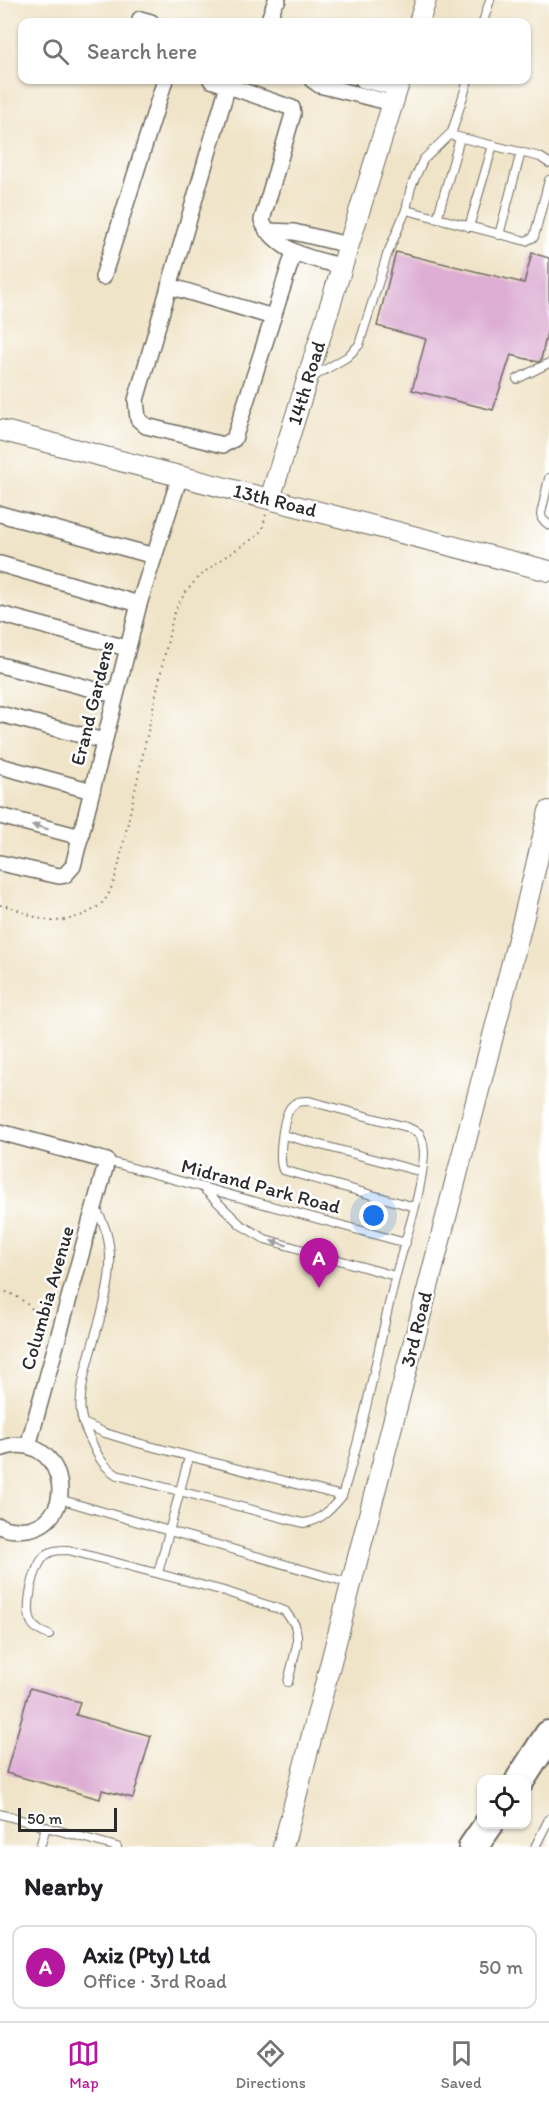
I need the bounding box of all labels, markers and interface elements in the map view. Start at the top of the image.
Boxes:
search box [18,18,531,84]
icon: search [39,35,72,68]
text: Search here [87,38,197,65]
street label: 14th Road [282,338,330,428]
street label: 13th Road [231,478,319,522]
street label: Erand Gardens [65,638,119,768]
one-way arrow [31,821,49,831]
street label: Midrand Park Road [179,1153,343,1219]
your location [359,1201,388,1230]
street label: Columbia Avenue [15,1223,79,1373]
one-way arrow [270,1238,288,1247]
pin: A [300,1238,338,1288]
street label: 3rd Road [395,1289,437,1369]
map controls [477,1775,531,1829]
button: locate [477,1775,531,1829]
scale bar [18,1805,117,1832]
text: 50 m [27,1809,62,1828]
text: Nearby [24,1870,103,1902]
text: Axiz (Pty) Ltd [83,1942,210,1969]
text: A [39,1955,52,1979]
text: 50 m [479,1955,523,1979]
text: Office · 3rd Road [83,1969,227,1993]
tab: Map [67,2037,100,2092]
tab: Directions [235,2037,306,2092]
tab: Saved [441,2037,482,2092]

